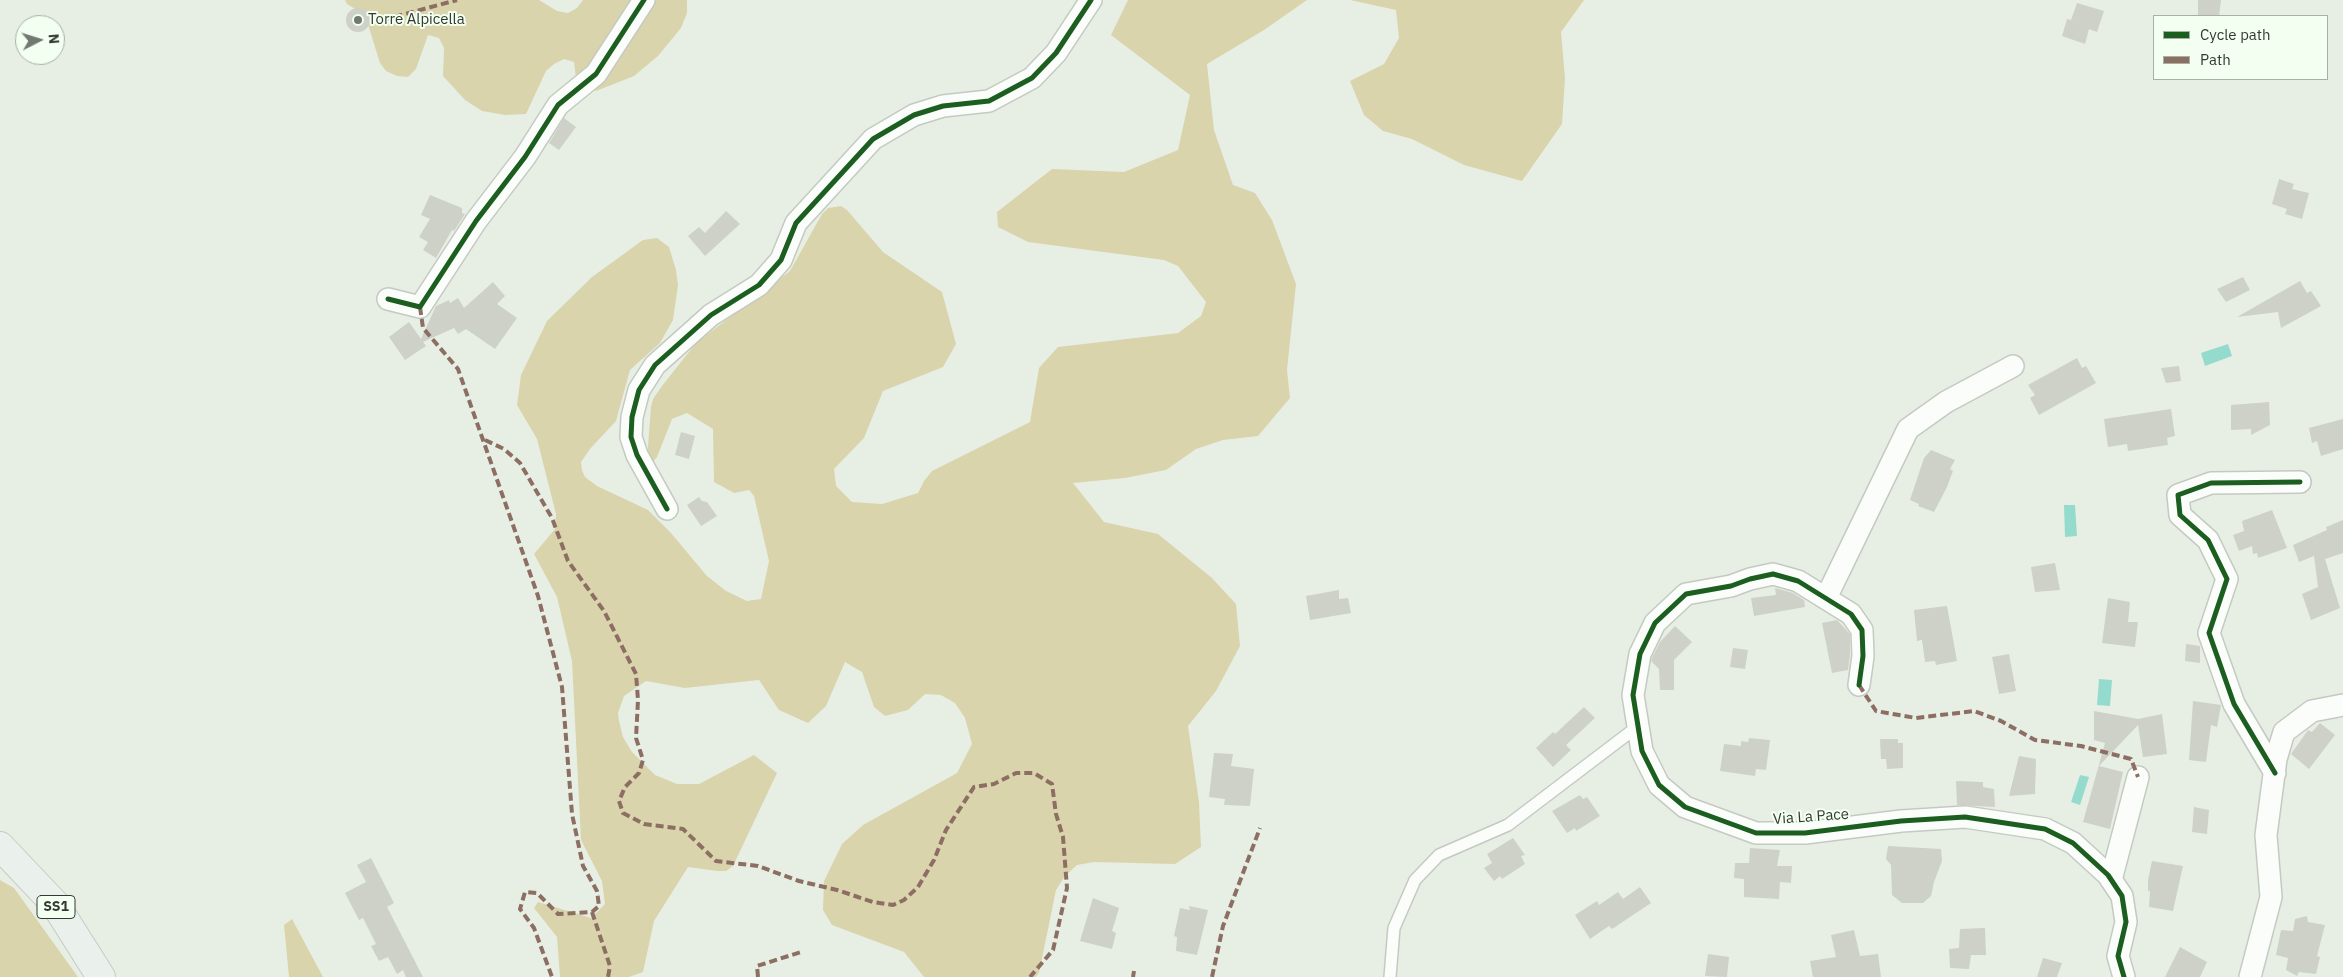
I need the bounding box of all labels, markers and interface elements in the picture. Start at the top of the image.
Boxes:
place label: Torre Alpicella [368,11,465,29]
marker: Torre Alpicella [352,14,364,26]
north arrow [15,15,65,65]
legend [2153,15,2328,80]
text: Cycle path [2200,25,2271,44]
text: N [45,33,63,45]
text: Path [2200,50,2231,69]
street label: Via La Pace [1772,805,1850,829]
road number: SS1 [37,896,75,919]

